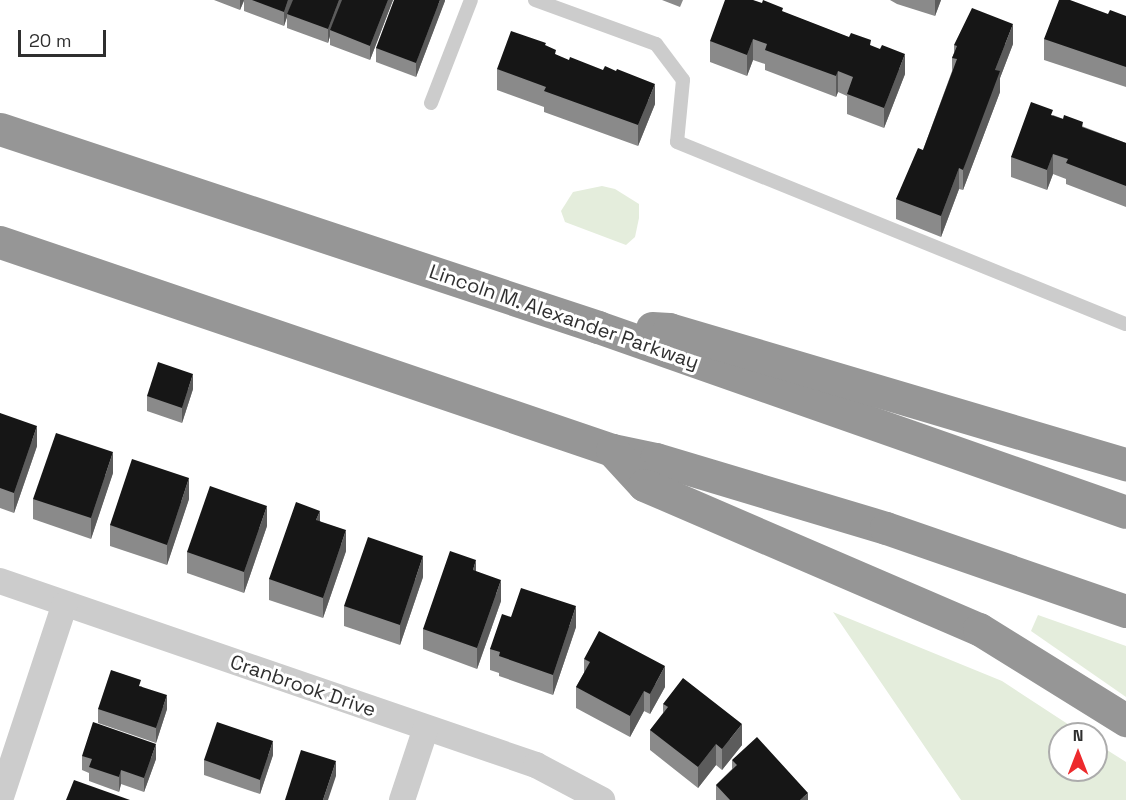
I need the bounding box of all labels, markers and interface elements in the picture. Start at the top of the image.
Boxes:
scale bar [21,18,110,56]
text: 20 m [29,29,72,52]
street label: Lincoln M. Alexander Parkway [426,259,702,375]
street label: Cranbrook Drive [227,650,379,722]
north arrow [1048,722,1108,782]
text: N [1073,725,1083,746]

